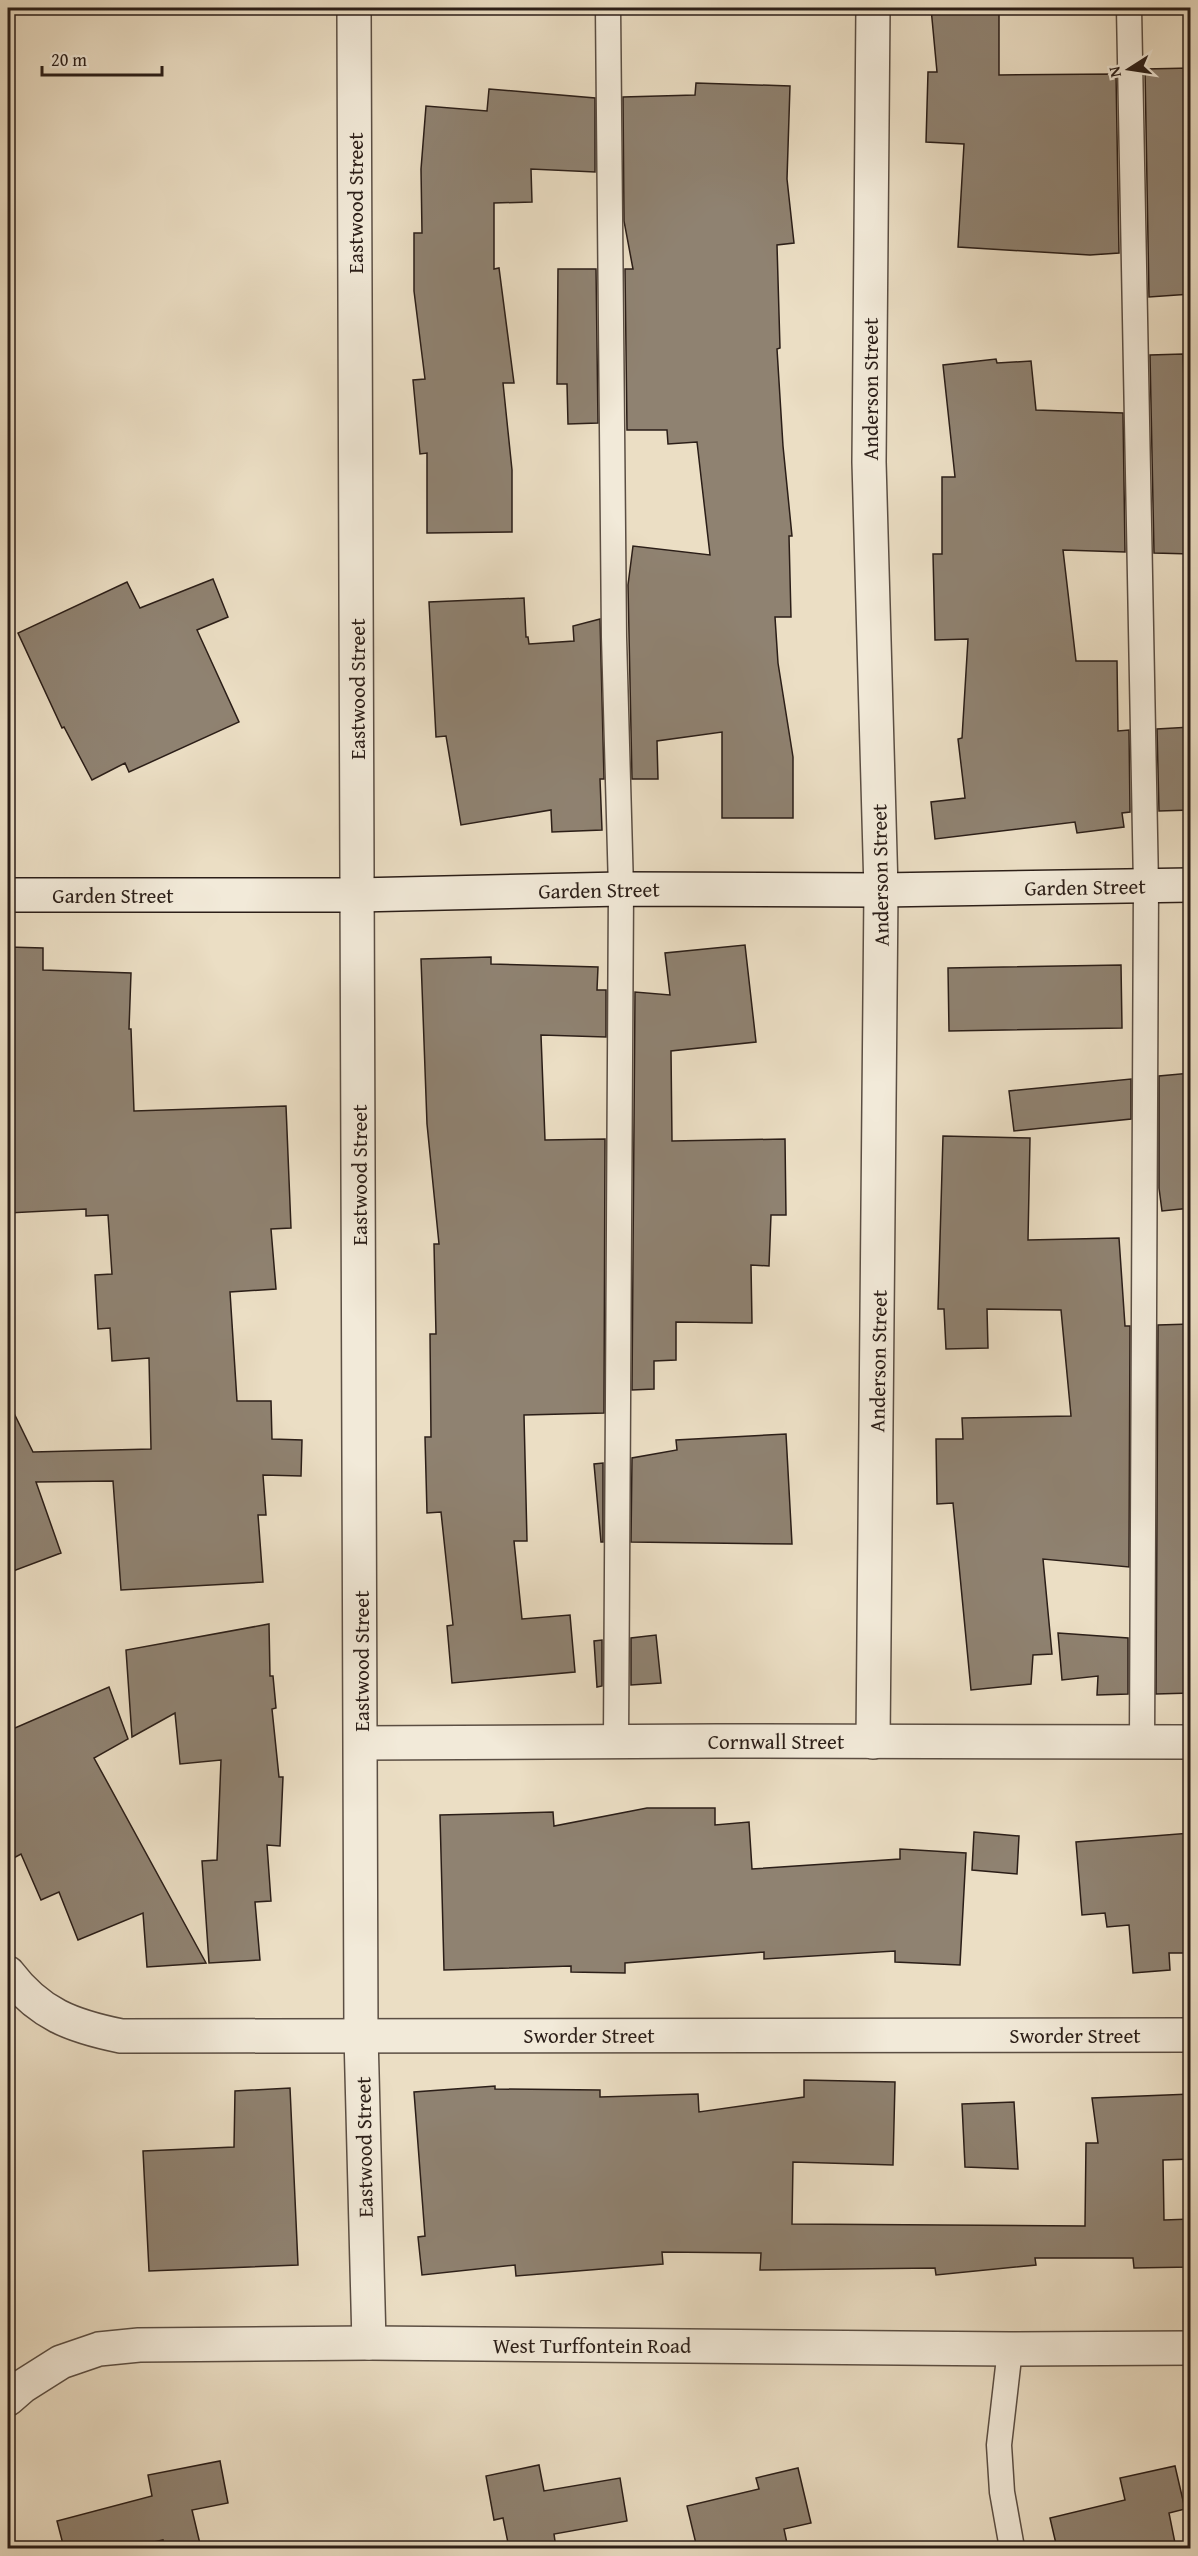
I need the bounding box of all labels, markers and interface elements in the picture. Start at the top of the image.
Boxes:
scale bar [42,39,162,77]
north arrow [1099,39,1159,99]
text: 20 m [51,46,87,73]
text: N [1101,64,1127,80]
street label: Eastwood Street [340,132,371,274]
street label: Anderson Street [855,317,886,460]
street label: Eastwood Street [342,618,373,760]
street label: Anderson Street [863,803,897,947]
street label: Garden Street [1024,870,1147,904]
street label: Garden Street [538,873,661,907]
street label: Garden Street [52,880,174,911]
street label: Eastwood Street [344,1104,375,1246]
street label: Anderson Street [861,1289,895,1433]
street label: Eastwood Street [346,1590,377,1732]
street label: Cornwall Street [708,1726,845,1757]
street label: Sworder Street [523,2020,655,2051]
street label: Sworder Street [1009,2020,1141,2051]
street label: Eastwood Street [347,2076,381,2218]
street label: West Turffontein Road [493,2330,692,2361]

